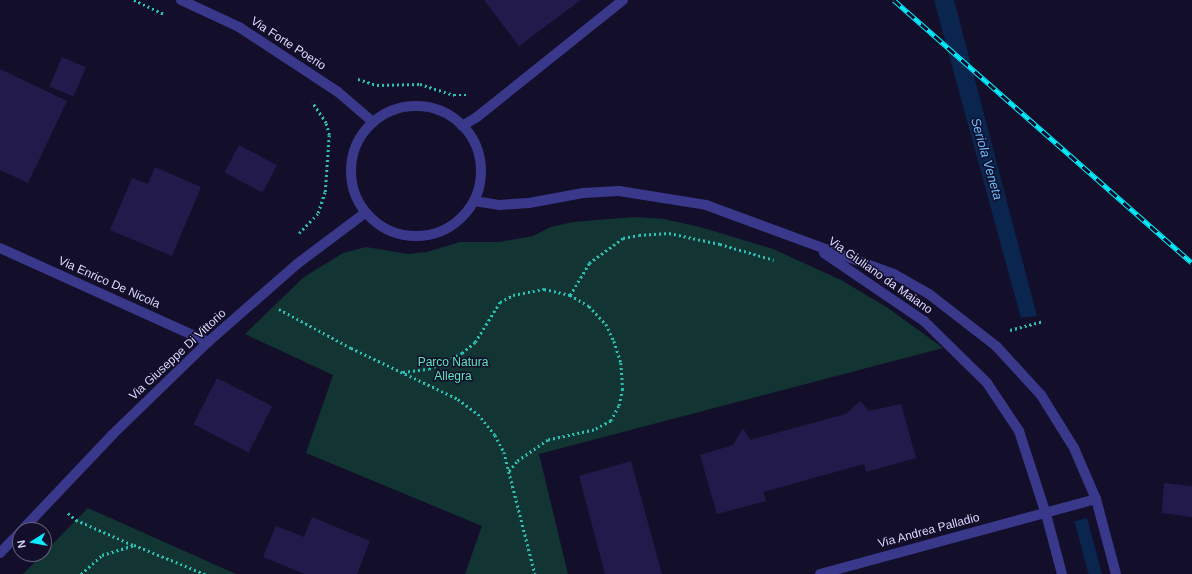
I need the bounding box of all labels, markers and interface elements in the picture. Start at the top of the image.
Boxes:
street label: Via Forte Poerio [248,14,328,74]
water label: Seriola Veneta [967,116,1005,202]
street label: Via Giuliano da Maiano [825,235,935,317]
street label: Via Enrico De Nicola [56,254,162,312]
street label: Via Giuseppe Di Vittorio [127,306,229,404]
park label: Parco Natura Allegra [418,356,488,384]
street label: Via Andrea Palladio [876,510,982,552]
north arrow [12,522,52,562]
text: N [15,539,28,549]

